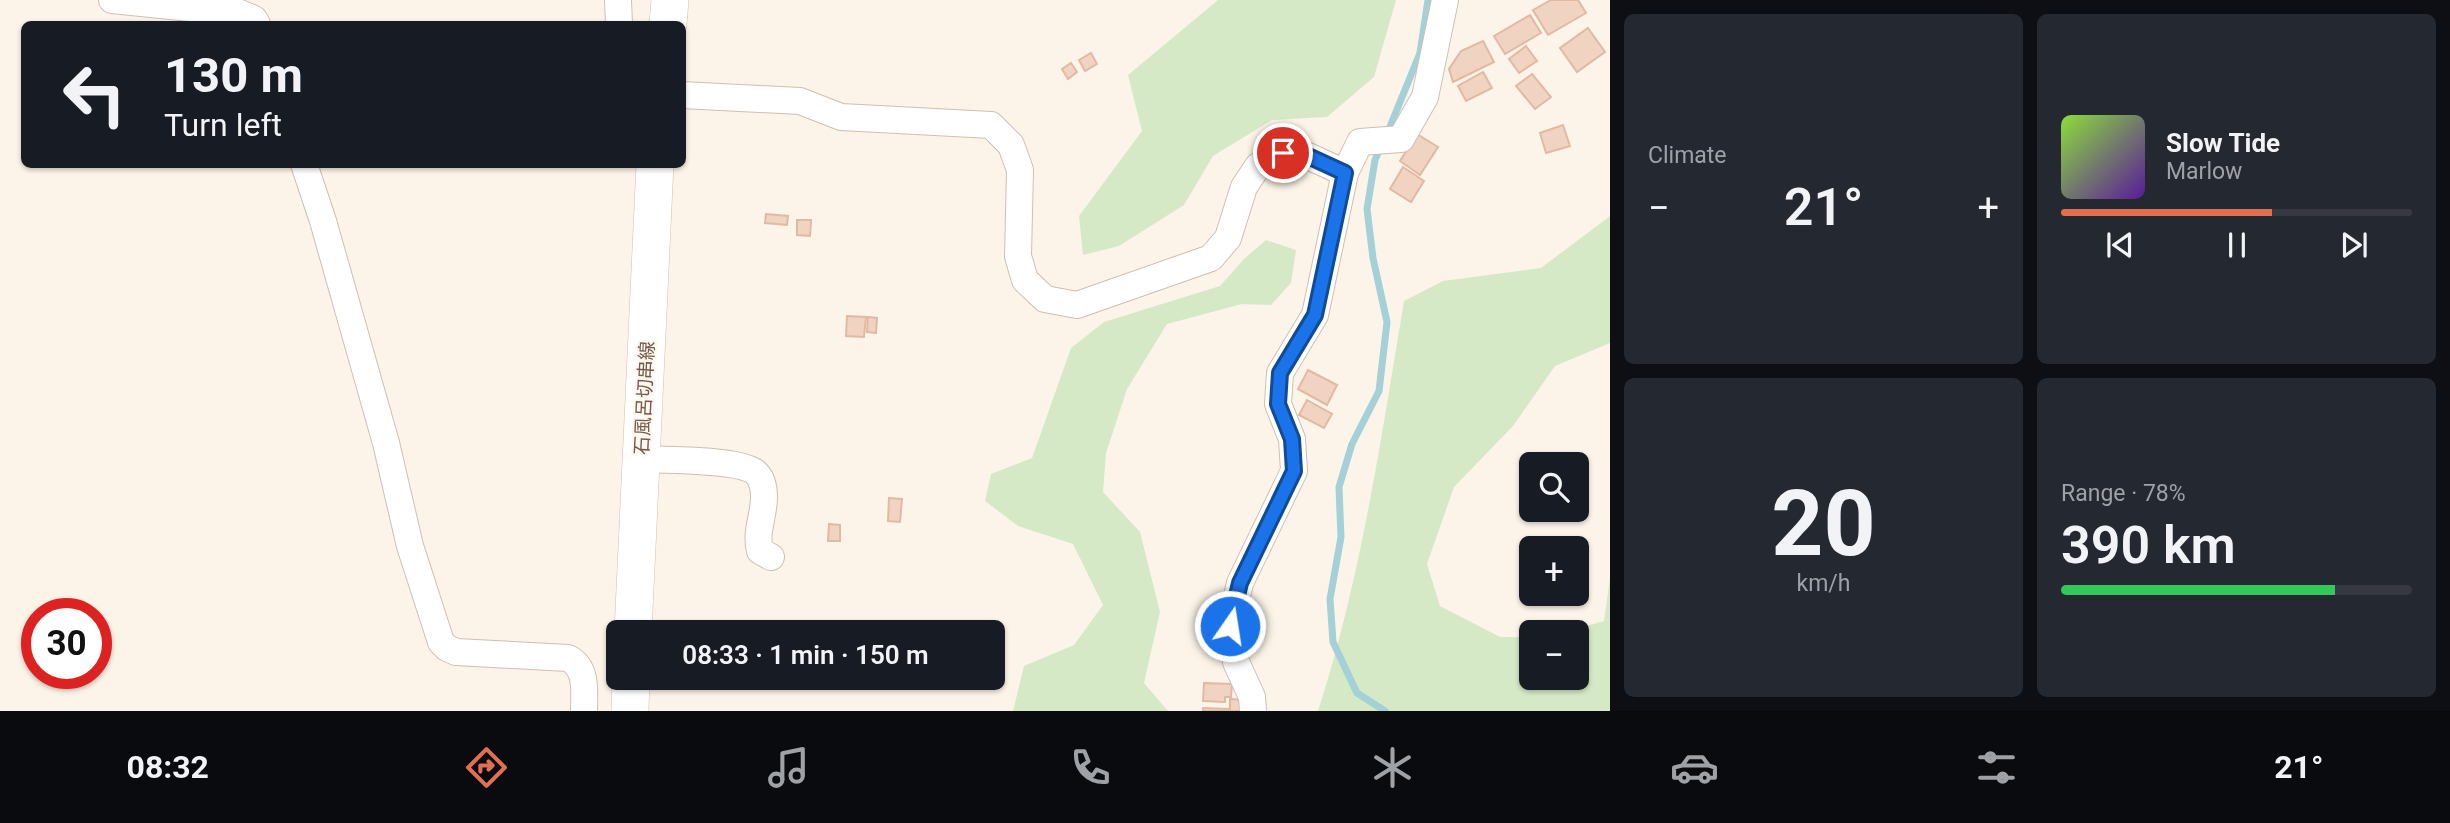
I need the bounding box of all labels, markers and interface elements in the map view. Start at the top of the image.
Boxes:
text: 130 m [164,47,303,104]
icon: left [49,49,140,140]
text: Turn left [164,106,282,144]
pin [1253,123,1313,183]
text: Slow Tide [2166,128,2280,158]
icon: arrive [1264,134,1302,172]
text: Climate [1648,142,1727,169]
text: Marlow [2166,158,2242,185]
text: 21° [1784,177,1863,238]
text: − [1648,186,1670,230]
text: + [1977,186,1999,230]
icon: previous [2101,226,2139,264]
icon: pause [2218,226,2256,264]
icon: next [2335,226,2373,264]
street label: 石風呂切串線 [630,340,659,456]
map controls [1519,452,1589,690]
button: search [1519,452,1589,522]
text: 20 [1771,471,1876,577]
text: Range · 78% [2061,480,2186,507]
text: 390 km [2061,515,2236,576]
button: + [1519,536,1589,606]
text: km/h [1797,570,1851,597]
position arrow [1193,589,1267,663]
speed limit sign: 30 [21,598,112,689]
button: − [1519,620,1589,690]
text: 08:33 · 1 min · 150 m [682,640,929,670]
icon: directions [462,743,511,792]
icon: music [764,743,813,792]
icon: phone [1066,743,1115,792]
icon: climate [1368,743,1417,792]
icon: car [1670,743,1719,792]
icon: filters [1972,743,2021,792]
text: 08:32 [127,748,209,786]
text: 21° [2274,748,2323,786]

